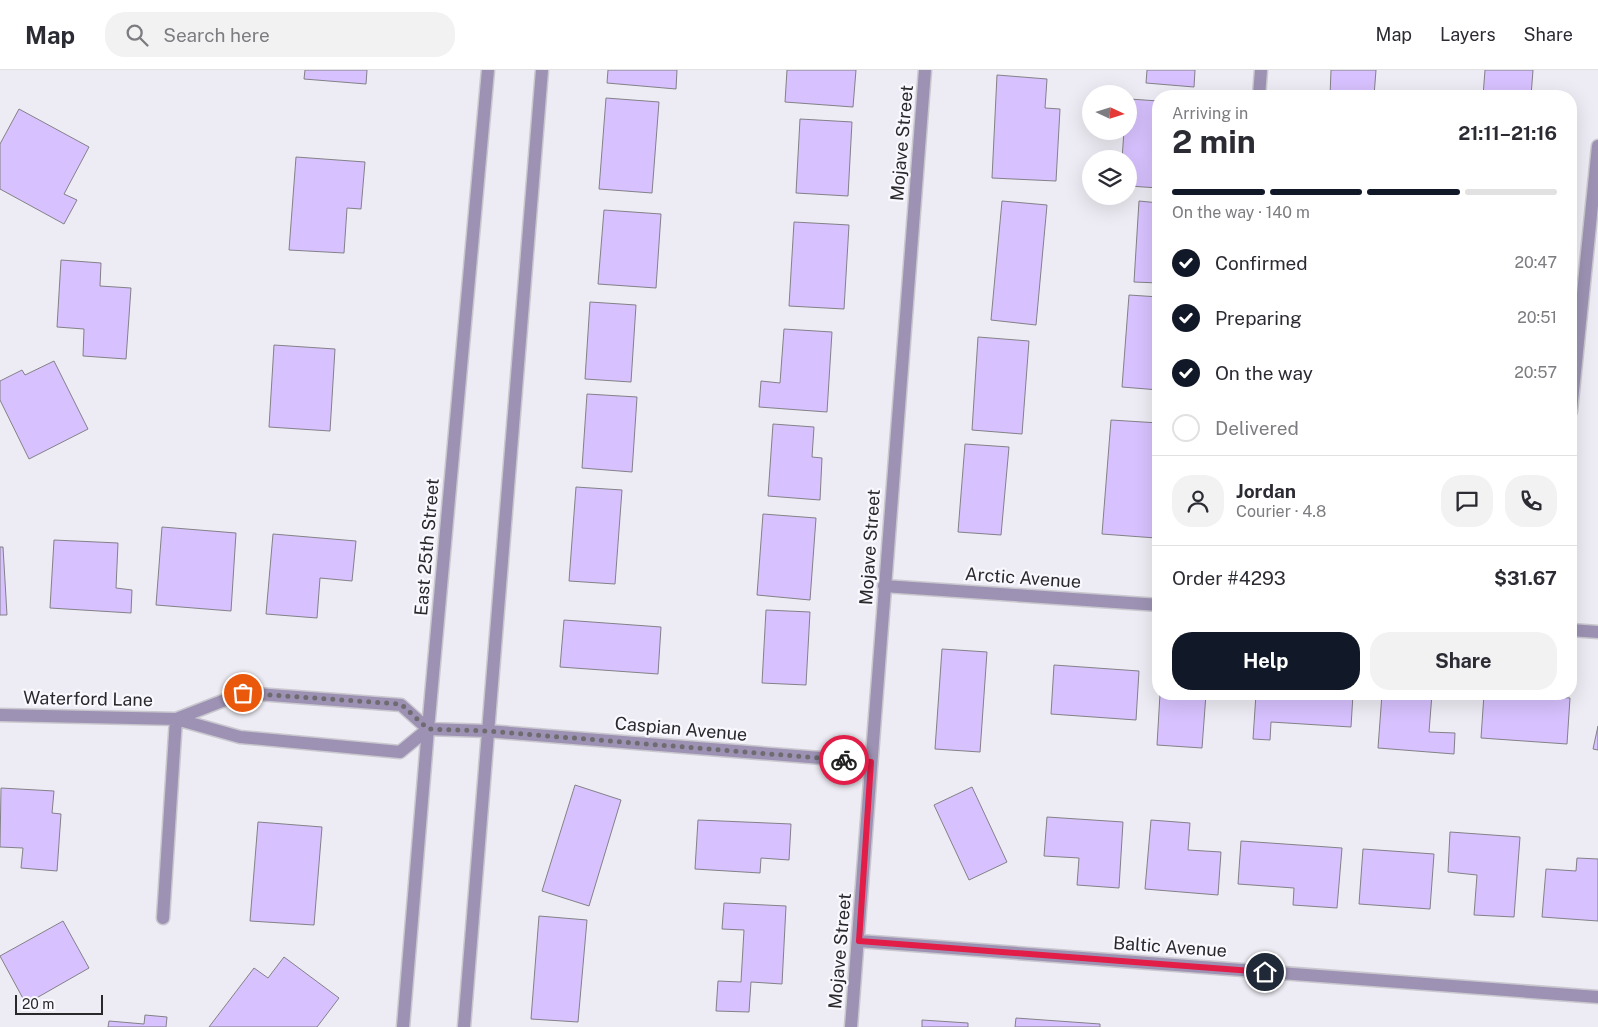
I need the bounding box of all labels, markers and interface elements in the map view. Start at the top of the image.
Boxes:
search box [105,12,455,57]
text: Map [25,21,75,49]
icon: search [123,21,151,49]
text: Search here [163,24,270,46]
text: Map [1376,24,1412,45]
text: Layers [1440,24,1496,45]
text: Share [1524,24,1573,45]
street label: Mojave Street [886,84,917,202]
north arrow [1082,85,1138,140]
map controls [1082,85,1137,205]
text: Arriving in [1172,104,1248,123]
text: 21:11–21:16 [1458,122,1557,144]
text: 2 min [1172,123,1256,160]
button: layers [1082,150,1137,205]
text: On the way · 140 m [1172,203,1310,222]
icon: check [1172,249,1200,277]
text: Confirmed [1215,252,1308,274]
text: 20:47 [1515,253,1557,272]
icon: check [1172,304,1200,332]
text: Preparing [1215,307,1302,329]
text: 20:51 [1517,308,1557,327]
icon: check [1172,359,1200,387]
text: On the way [1215,362,1313,384]
text: 20:57 [1514,363,1557,382]
text: Delivered [1215,417,1299,439]
button: person [1172,475,1224,527]
button: chat [1441,475,1493,527]
button: phone [1505,475,1557,527]
street label: East 25th Street [410,477,443,617]
text: Jordan [1236,480,1296,502]
street label: Mojave Street [855,488,884,606]
text: Courier · 4.8 [1236,502,1326,521]
street label: Arctic Avenue [964,563,1082,592]
text: Order #4293 [1172,567,1286,589]
text: $31.67 [1494,567,1557,589]
button: Help [1172,632,1360,690]
button: Share [1370,632,1557,690]
pin [222,672,264,714]
icon: bag [229,679,257,707]
street label: Waterford Lane [23,687,153,710]
street label: Caspian Avenue [614,712,748,745]
courier [819,735,869,785]
icon: bike [830,746,858,774]
street label: Mojave Street [824,892,855,1010]
street label: Baltic Avenue [1112,932,1228,961]
pin [1244,951,1286,993]
icon: home [1251,958,1279,986]
scale bar [15,992,102,1015]
text: 20 m [22,996,54,1012]

